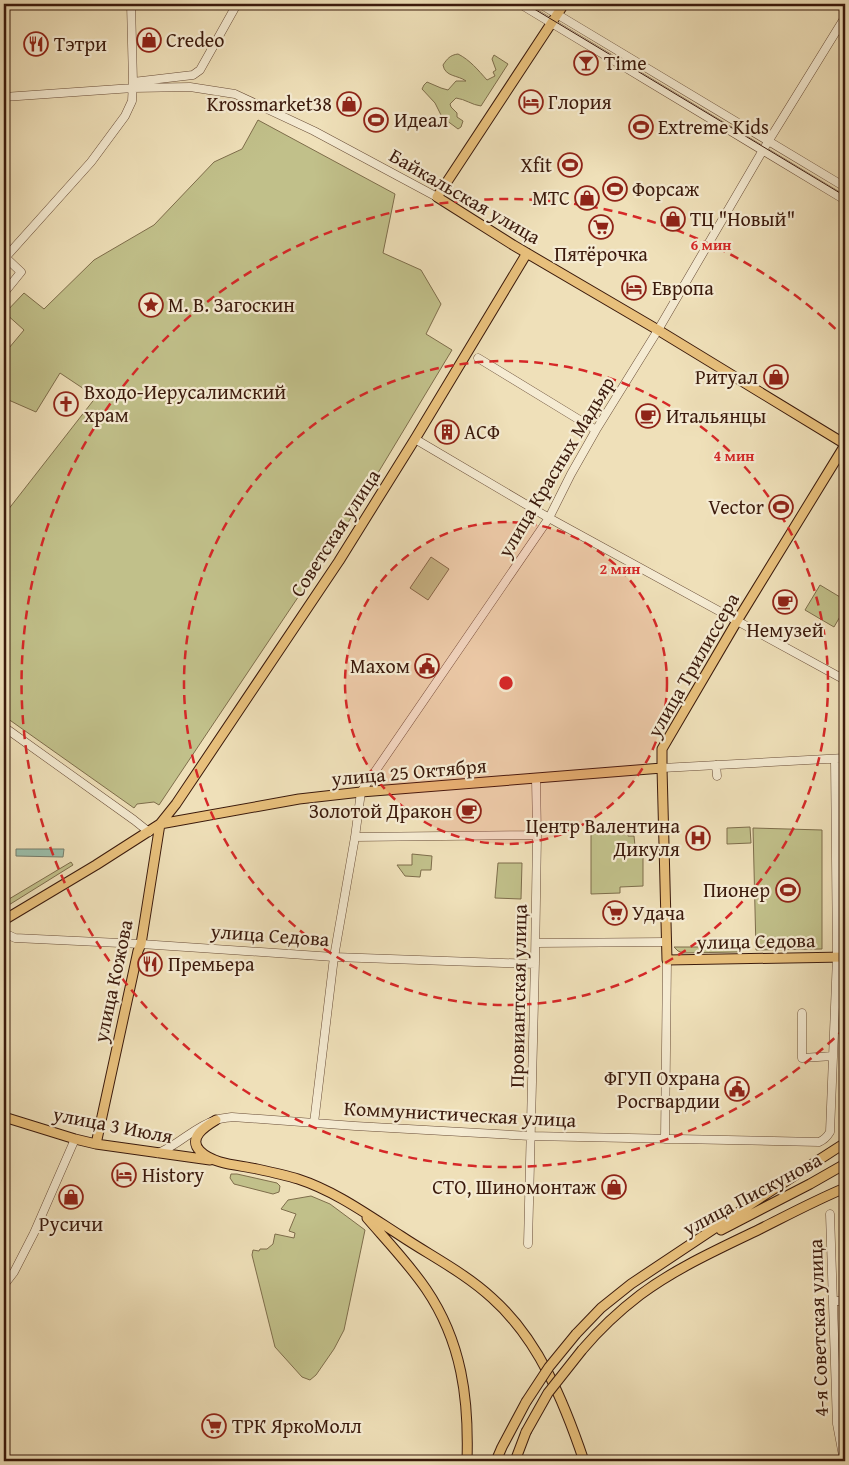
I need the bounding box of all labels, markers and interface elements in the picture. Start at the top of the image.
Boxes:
place label: Credeo [166,25,224,54]
shop icon: Credeo [136,27,162,53]
place label: Тэтри [54,29,107,58]
restaurant icon: Тэтри [23,31,49,57]
place label: Time [604,48,647,77]
bar icon: Time [573,50,599,76]
place label: Глория [548,87,612,116]
place label: Krossmarket38 [207,89,332,118]
hotel icon: Глория [518,89,544,115]
shop icon: Krossmarket38 [336,91,362,117]
place label: Идеал [394,105,448,134]
sports icon: Идеал [363,107,389,133]
place label: Extreme Kids [658,112,769,141]
sports icon: Extreme Kids [628,114,654,140]
street label: Байкальская улица [384,140,547,251]
place label: Xfit [521,150,552,179]
sports icon: Xfit [557,152,583,178]
place label: Форсаж [632,174,699,203]
sports icon: Форсаж [602,176,628,202]
place label: МТС [532,183,570,212]
shop icon: МТС [574,185,600,211]
place label: ТЦ "Новый" [690,204,795,233]
shop icon: ТЦ "Новый" [660,206,686,232]
supermarket icon: Пятёрочка [588,214,614,240]
text: 6 мин [691,234,732,255]
place label: Пятёрочка [554,239,648,268]
place label: Европа [652,273,714,302]
hotel icon: Европа [621,275,647,301]
place label: М. В. Загоскин [168,290,295,319]
place icon: М. В. Загоскин [138,292,164,318]
place label: Ритуал [695,362,758,391]
shop icon: Ритуал [763,364,789,390]
street label: улица Красных Мадьяр [489,371,621,564]
place label: Входо-Иерусалимский храм [84,377,286,429]
church icon: Входо-Иерусалимский храм [53,391,79,417]
place label: Итальянцы [666,401,766,430]
cafe icon: Итальянцы [635,403,661,429]
place label: АСФ [464,417,500,446]
building icon: АСФ [434,419,460,445]
text: 4 мин [714,445,755,466]
street label: Советская улица [282,463,387,602]
place label: Vector [708,492,764,521]
sports icon: Vector [768,494,794,520]
text: 2 мин [600,558,641,579]
street label: улица Трилиссера [639,587,746,743]
cafe icon: Немузей [772,589,798,615]
place label: Немузей [746,615,824,644]
place label: Махом [350,651,410,680]
public building icon: Махом [414,653,440,679]
centre of rings [497,674,515,692]
street label: улица 25 Октября [329,750,488,793]
place label: Золотой Дракон [309,796,452,825]
cafe icon: Золотой Дракон [456,798,482,824]
place label: Центр Валентина Дикуля [526,811,680,863]
hospital icon: Центр Валентина Дикуля [685,825,711,851]
place label: Пионер [703,875,770,904]
sports icon: Пионер [775,877,801,903]
place label: Удача [632,898,685,927]
supermarket icon: Удача [602,900,628,926]
street label: Провиантская улица [501,903,534,1088]
street label: улица Кожова [85,916,140,1046]
street label: улица Седова [209,916,331,953]
street label: улица Седова [695,925,816,956]
place label: Премьера [168,949,255,978]
restaurant icon: Премьера [137,951,163,977]
place label: ФГУП Охрана Росгвардии [604,1063,720,1115]
public building icon: ФГУП Охрана Росгвардии [724,1076,750,1102]
street label: Коммунистическая улица [343,1093,577,1134]
street label: улица 3 Июля [50,1098,175,1150]
street label: улица Пискунова [676,1144,827,1243]
place label: History [142,1160,204,1189]
hotel icon: History [111,1162,137,1188]
place label: СТО, Шиномонтаж [432,1172,596,1201]
shop icon: СТО, Шиномонтаж [601,1174,627,1200]
shop icon: Русичи [58,1184,84,1210]
place label: Русичи [39,1209,103,1238]
street label: 4-я Советская улица [800,1238,835,1418]
place label: ТРК ЯркоМолл [232,1411,362,1440]
supermarket icon: ТРК ЯркоМолл [201,1413,227,1439]

